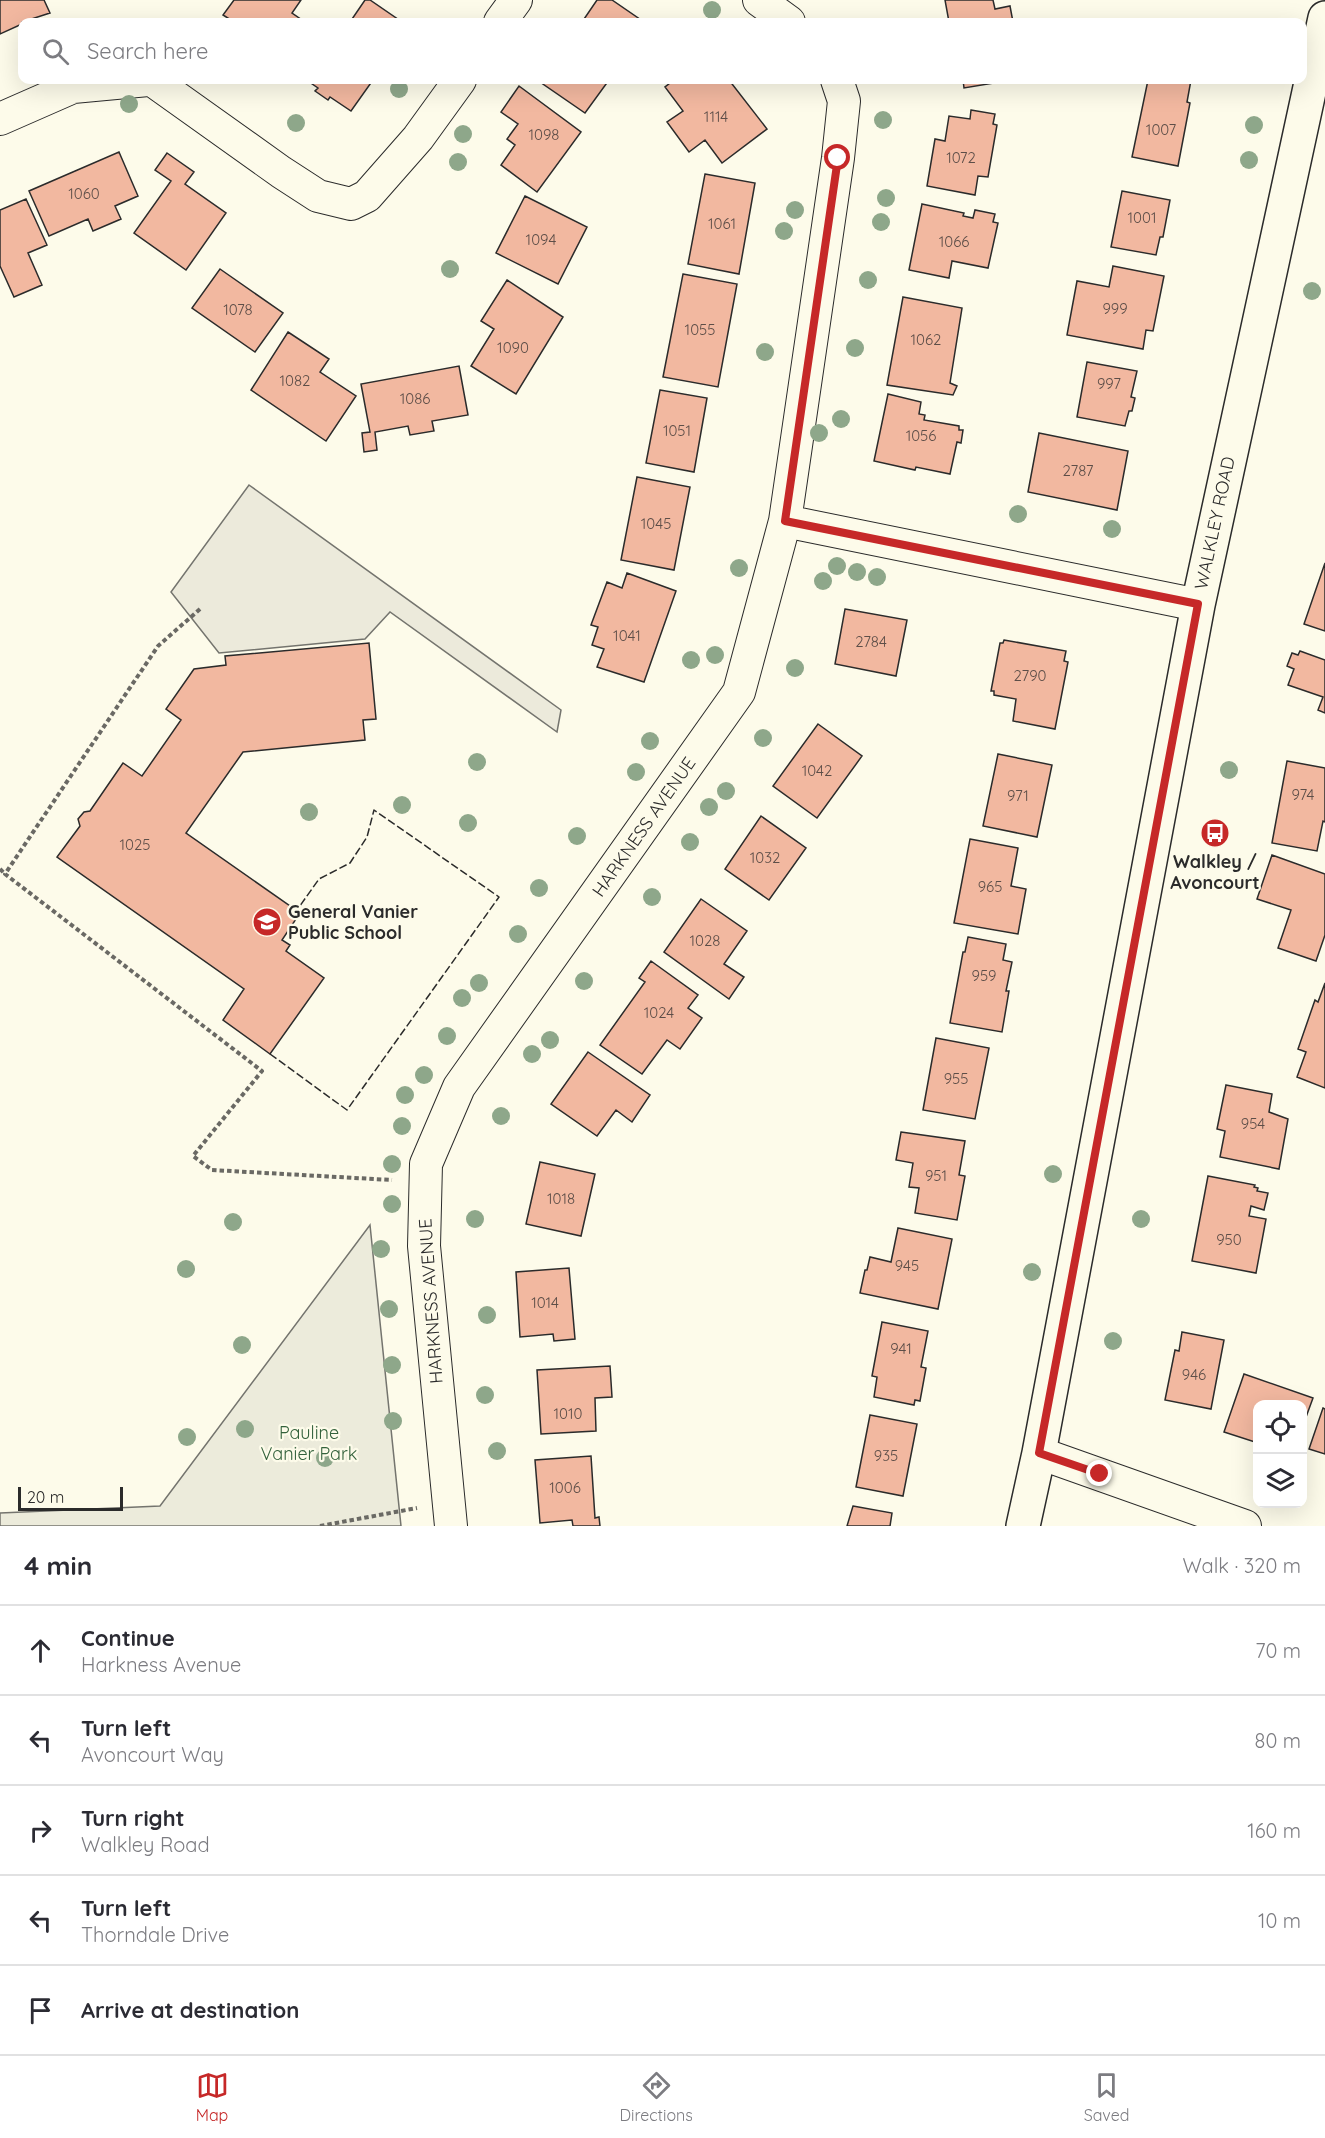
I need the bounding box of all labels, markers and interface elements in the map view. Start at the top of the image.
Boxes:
search box [18,18,1307,84]
icon: search [39,35,72,68]
text: Search here [87,37,208,65]
house number: 1114 [704,107,728,126]
house number: 1007 [1146,120,1176,139]
house number: 1098 [529,125,559,144]
route start [824,144,850,170]
house number: 1072 [946,148,976,167]
house number: 1060 [68,184,100,203]
house number: 1001 [1128,208,1156,227]
house number: 1061 [708,214,736,233]
house number: 1094 [526,230,556,249]
house number: 1066 [939,232,969,251]
house number: 999 [1102,299,1128,318]
house number: 1078 [223,300,253,319]
house number: 1055 [685,320,715,339]
house number: 1062 [911,330,941,349]
house number: 1090 [497,338,529,357]
house number: 1082 [280,371,310,390]
house number: 997 [1097,374,1121,393]
house number: 1086 [400,389,430,408]
house number: 1051 [663,421,691,440]
house number: 1056 [906,426,936,445]
street label: WALKLEY ROAD [1189,454,1240,591]
house number: 2787 [1062,461,1094,480]
house number: 1045 [641,514,671,533]
house number: 1041 [613,626,641,645]
house number: 2784 [855,632,887,651]
house number: 2790 [1013,666,1047,685]
street label: HARKNESS AVENUE [587,752,701,901]
house number: 1042 [802,761,832,780]
house number: 974 [1292,785,1315,804]
house number: 971 [1007,786,1029,805]
bus stop icon: Walkley / Avoncourt [1199,817,1231,849]
house number: 1025 [120,835,150,854]
house number: 1032 [750,848,780,867]
place label: Walkley / Avoncourt [1170,850,1260,894]
house number: 965 [978,877,1002,896]
place label: General Vanier Public School [288,900,418,944]
school or university icon: General Vanier Public School [251,906,283,938]
house number: 1028 [690,931,720,950]
house number: 959 [972,966,996,985]
house number: 1024 [644,1003,674,1022]
house number: 955 [944,1069,968,1088]
house number: 954 [1241,1114,1265,1133]
house number: 951 [925,1166,947,1185]
house number: 1018 [547,1189,575,1208]
street label: HARKNESS AVENUE [413,1218,448,1384]
house number: 950 [1216,1230,1242,1249]
house number: 945 [895,1256,919,1275]
house number: 1014 [531,1293,559,1312]
house number: 941 [890,1339,912,1358]
house number: 946 [1182,1365,1206,1384]
map controls [1253,1400,1307,1508]
button: locate [1253,1400,1307,1454]
house number: 1010 [554,1404,583,1423]
park label: Pauline Vanier Park [260,1421,358,1465]
house number: 935 [874,1446,898,1465]
button: layers [1253,1454,1307,1508]
route end [1086,1460,1112,1486]
house number: 1006 [549,1478,581,1497]
scale bar [18,1484,123,1512]
text: 20 m [27,1487,64,1507]
text: 4 min [24,1549,92,1582]
text: Walk · 320 m [1182,1553,1301,1578]
text: Continue [81,1624,175,1652]
icon: ahead [24,1634,57,1667]
text: 70 m [1255,1638,1301,1663]
text: Harkness Avenue [81,1652,241,1677]
text: Turn left [81,1714,171,1742]
icon: left [24,1724,57,1757]
text: 80 m [1255,1728,1301,1753]
text: Avoncourt Way [81,1742,224,1767]
text: Turn right [81,1804,185,1832]
icon: right [24,1814,57,1847]
text: 160 m [1247,1818,1301,1843]
text: Walkley Road [81,1832,210,1857]
text: Turn left [81,1894,171,1922]
icon: left [24,1904,57,1937]
text: 10 m [1258,1908,1301,1933]
text: Thorndale Drive [81,1922,229,1947]
icon: arrive [24,1994,57,2027]
text: Arrive at destination [81,1996,299,2024]
tab: Map [196,2069,229,2125]
tab: Directions [620,2069,693,2125]
tab: Saved [1084,2069,1129,2125]

